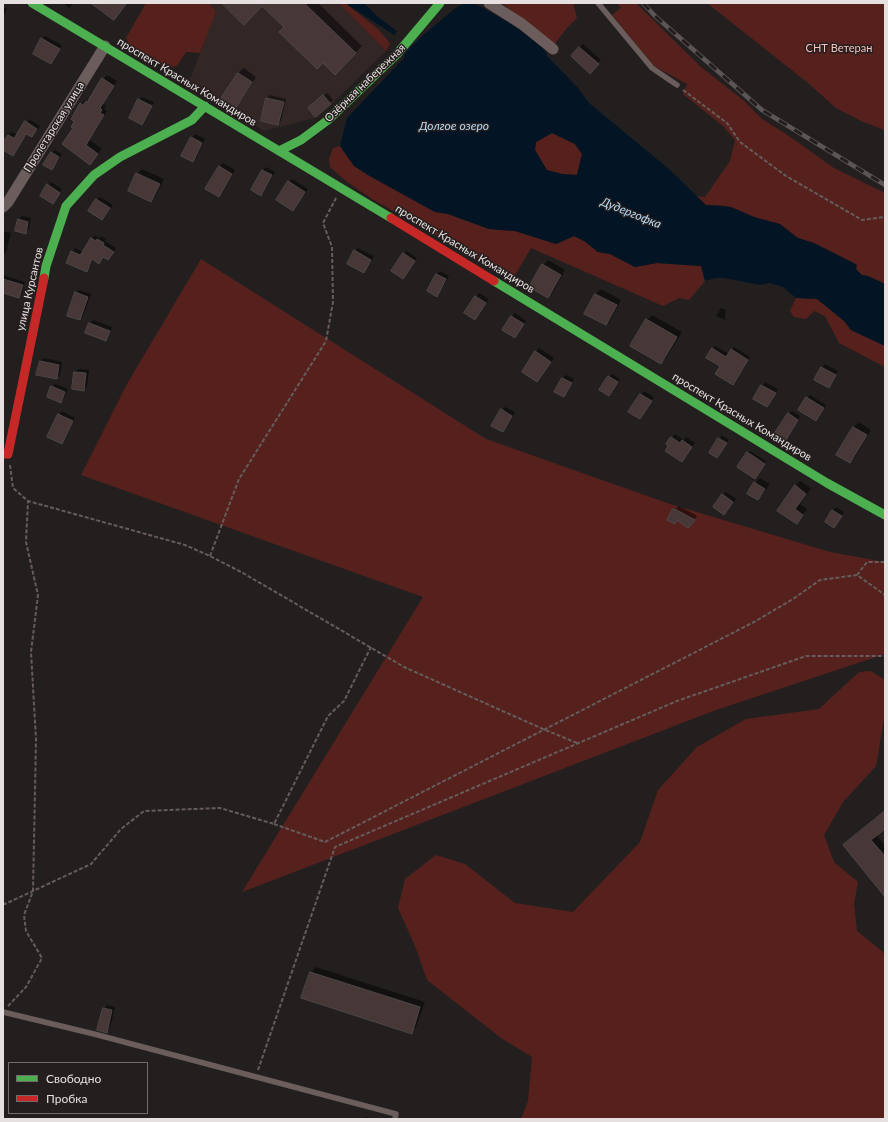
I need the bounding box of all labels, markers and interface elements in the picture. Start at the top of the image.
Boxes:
street label: проспект Красных Командиров [115,35,259,129]
street label: Озёрная набережная [322,41,408,125]
park label: СНТ Ветеран [806,41,872,55]
street label: Пролетарская улица [21,79,87,175]
water label: Долгое озеро [419,119,489,133]
water label: Дудергофка [599,194,663,232]
street label: проспект Красных Командиров [393,202,537,296]
street label: улица Курсантов [14,246,46,332]
street label: проспект Красных Командиров [670,370,814,464]
legend [8,1062,148,1114]
text: Свободно [46,1071,101,1086]
text: Пробка [46,1091,87,1106]

